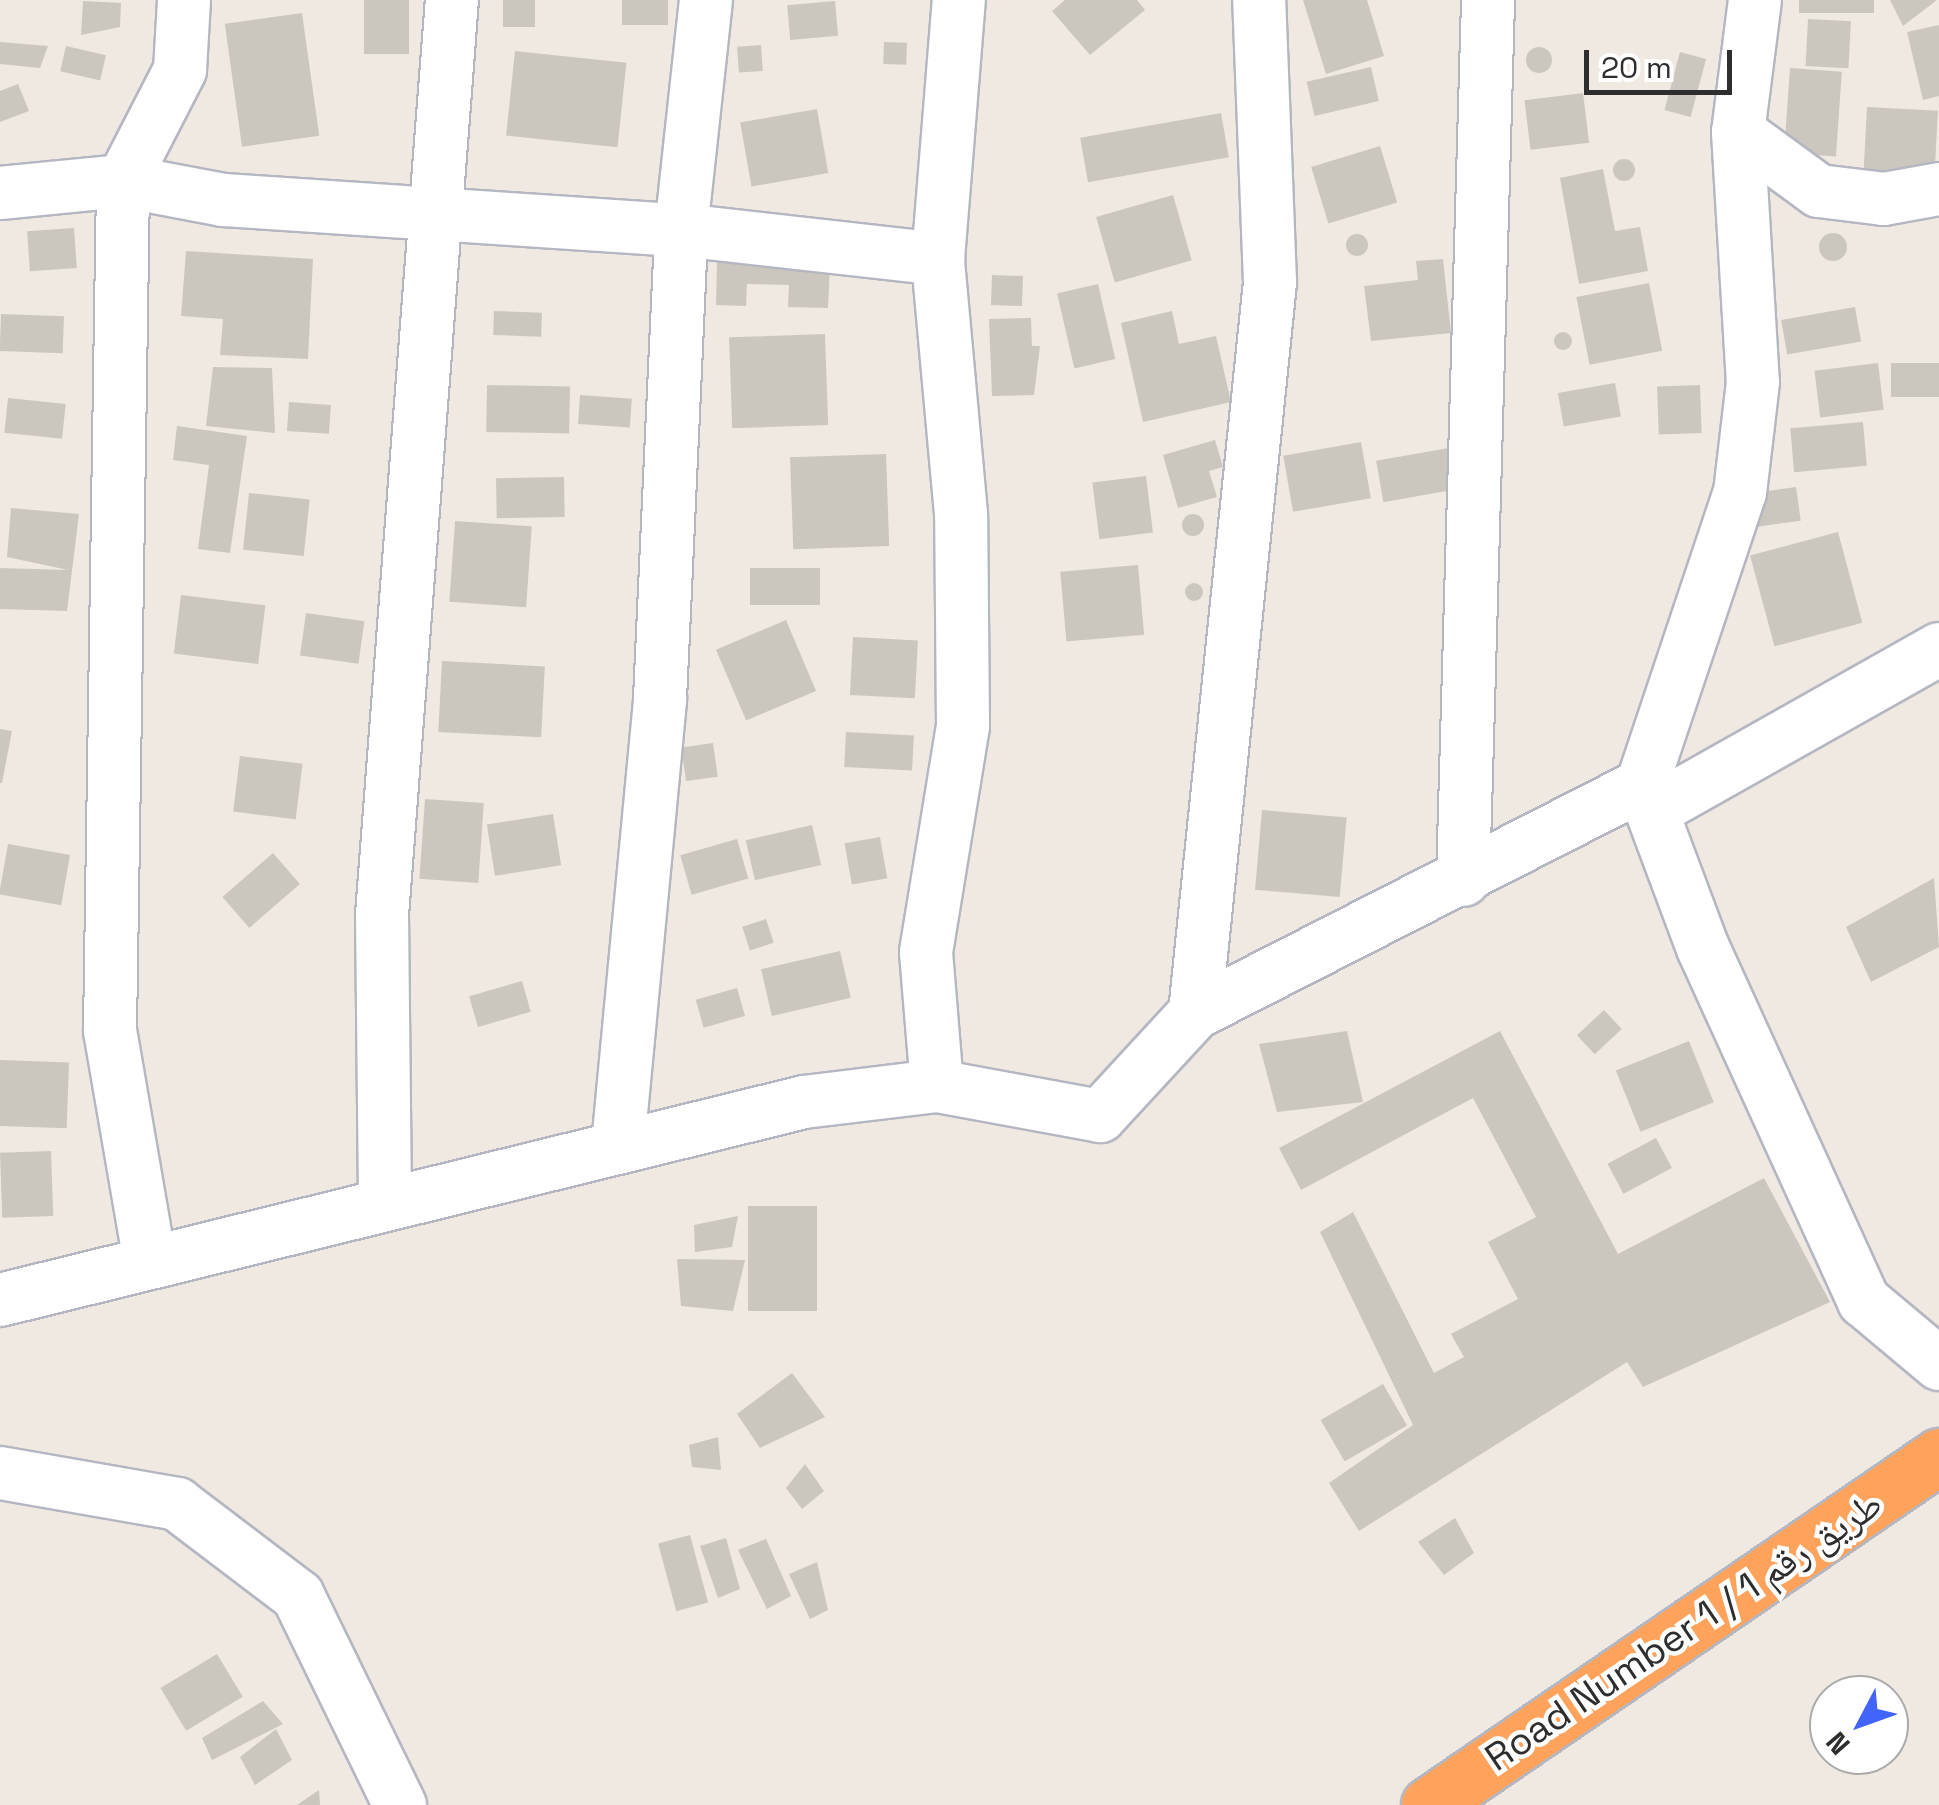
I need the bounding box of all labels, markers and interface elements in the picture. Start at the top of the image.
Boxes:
scale bar [1589,30,1736,92]
text: 20 m [1601,48,1672,87]
street label: Road Number 1 / طريق رقم 1 [1477,1481,1891,1781]
north arrow [1809,1675,1909,1775]

